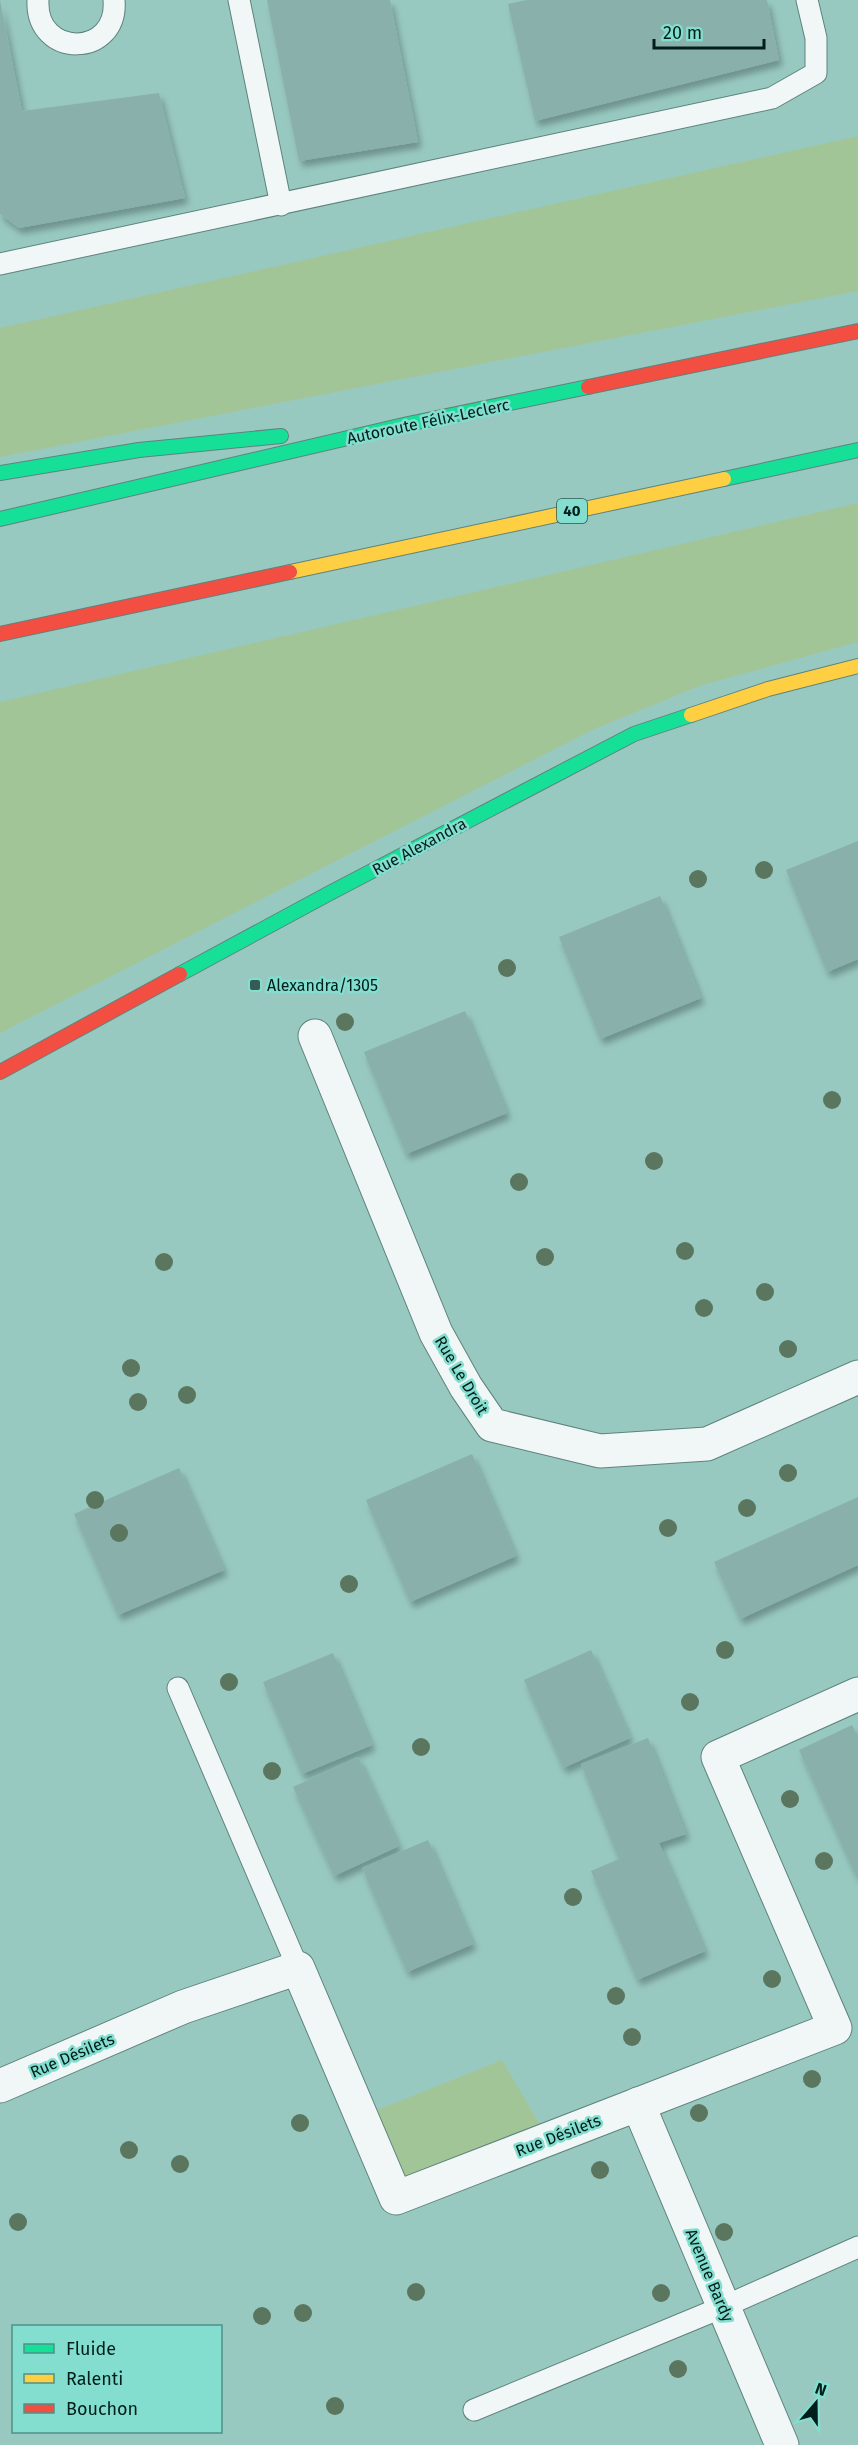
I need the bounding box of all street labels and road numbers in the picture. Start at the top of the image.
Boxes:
street label: Autoroute Félix-Leclerc [345,395,511,448]
road number: 40 [557,499,587,523]
street label: Rue Alexandra [369,814,470,879]
street label: Rue Le Droit [431,1333,493,1418]
street label: Rue Désilets [27,2029,117,2082]
street label: Rue Désilets [513,2111,603,2160]
street label: Avenue Bardy [681,2226,738,2325]

